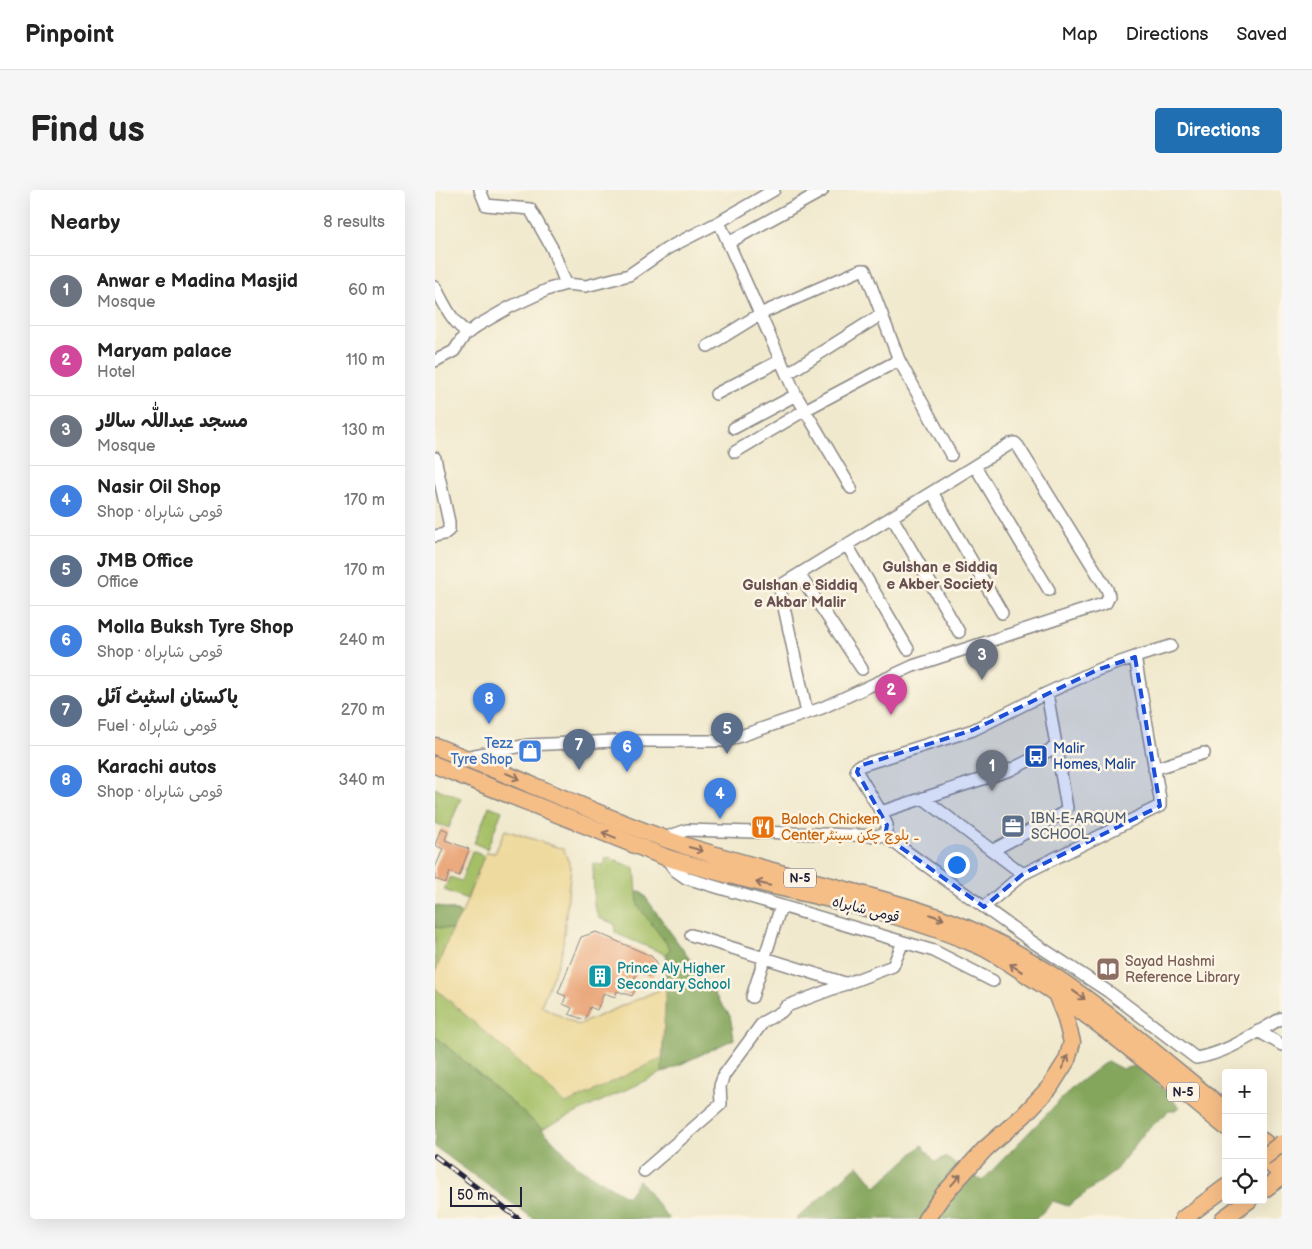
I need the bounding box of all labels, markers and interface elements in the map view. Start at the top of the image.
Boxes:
text: Pinpoint [25,20,114,49]
text: Map [1062,24,1098,45]
text: Directions [1126,24,1208,45]
text: Saved [1236,24,1287,45]
button: Directions [1155,108,1282,153]
text: Find us [30,109,145,152]
text: Nearby [50,210,120,235]
text: 8 results [323,213,385,232]
text: Anwar e Madina Masjid [97,270,298,293]
text: 1 [63,281,69,300]
text: 60 m [348,281,385,300]
text: Mosque [97,293,156,312]
text: Maryam palace [97,340,232,363]
text: 2 [61,351,71,370]
text: 110 m [346,351,385,370]
text: Hotel [97,363,135,382]
text: مسجد عبداللّٰہ سالار [97,410,248,433]
text: 3 [61,421,71,440]
text: 130 m [342,421,385,440]
text: Mosque [97,437,156,456]
text: Nasir Oil Shop [97,476,221,499]
text: 4 [61,491,71,510]
text: 170 m [344,491,385,510]
text: Shop · قومی شاہراہ [97,503,223,522]
text: JMB Office [97,550,194,573]
district label: Gulshan e Siddiq e Akber Society [882,558,998,594]
text: 5 [61,561,71,580]
text: 170 m [344,561,385,580]
text: Office [97,573,139,592]
district label: Gulshan e Siddiq e Akbar Malir [742,576,858,612]
text: Molla Buksh Tyre Shop [97,616,294,639]
text: 6 [61,631,71,650]
text: 240 m [339,631,385,650]
pin: 3 [966,639,998,680]
text: Shop · قومی شاہراہ [97,643,223,662]
pin: 2 [875,674,907,715]
pin: 8 [473,683,505,724]
text: پاکستان اسٹیٹ آئل [97,686,238,709]
text: 7 [62,701,70,720]
text: 270 m [341,701,385,720]
pin: 5 [711,713,743,754]
text: Fuel · قومی شاہراہ [97,717,217,736]
pin: 7 [563,729,595,770]
pin: 6 [611,731,643,772]
place label: Tezz Tyre Shop [451,735,513,768]
shop icon: Tezz Tyre Shop [517,738,543,764]
place label: Malir Homes, Malir [1053,740,1137,773]
bus stop icon: Malir Homes, Malir [1023,743,1049,769]
pin: 1 [976,750,1008,791]
text: Karachi autos [97,756,216,779]
text: 8 [61,771,71,790]
text: 340 m [338,771,385,790]
one-way arrow [505,772,520,782]
pin: 4 [704,778,736,819]
text: Shop · قومی شاہراہ [97,783,223,802]
place label: IBN-E-ARQUM SCHOOL [1031,810,1127,843]
place label: Baloch Chicken Center۔ بلوچ چکن سینٹر [781,811,920,845]
office icon: IBN-E-ARQUM SCHOOL [1000,813,1026,839]
restaurant icon: Baloch Chicken Center۔ بلوچ چکن سینٹر [750,814,776,840]
one-way arrow [601,830,617,839]
one-way arrow [688,844,704,854]
your location [944,852,970,878]
road number: N-5 [784,868,816,888]
one-way arrow [756,879,772,888]
street label: قومی شاہراہ [830,893,901,928]
one-way arrow [929,913,944,922]
place label: Sayad Hashmi Reference Library [1125,953,1241,986]
library icon: Sayad Hashmi Reference Library [1095,956,1121,982]
place label: Prince Aly Higher Secondary School [617,960,730,993]
one-way arrow [1009,962,1023,972]
building icon: Prince Aly Higher Secondary School [587,963,613,989]
one-way arrow [1072,989,1085,1000]
one-way arrow [1060,1054,1070,1069]
map controls [1222,1069,1267,1204]
button: + [1222,1069,1267,1114]
road number: N-5 [1167,1082,1199,1102]
button: − [1222,1114,1267,1159]
button: locate [1222,1159,1267,1204]
one-way arrow [950,1174,962,1187]
scale bar [450,1184,523,1207]
text: 50 m [457,1187,489,1204]

